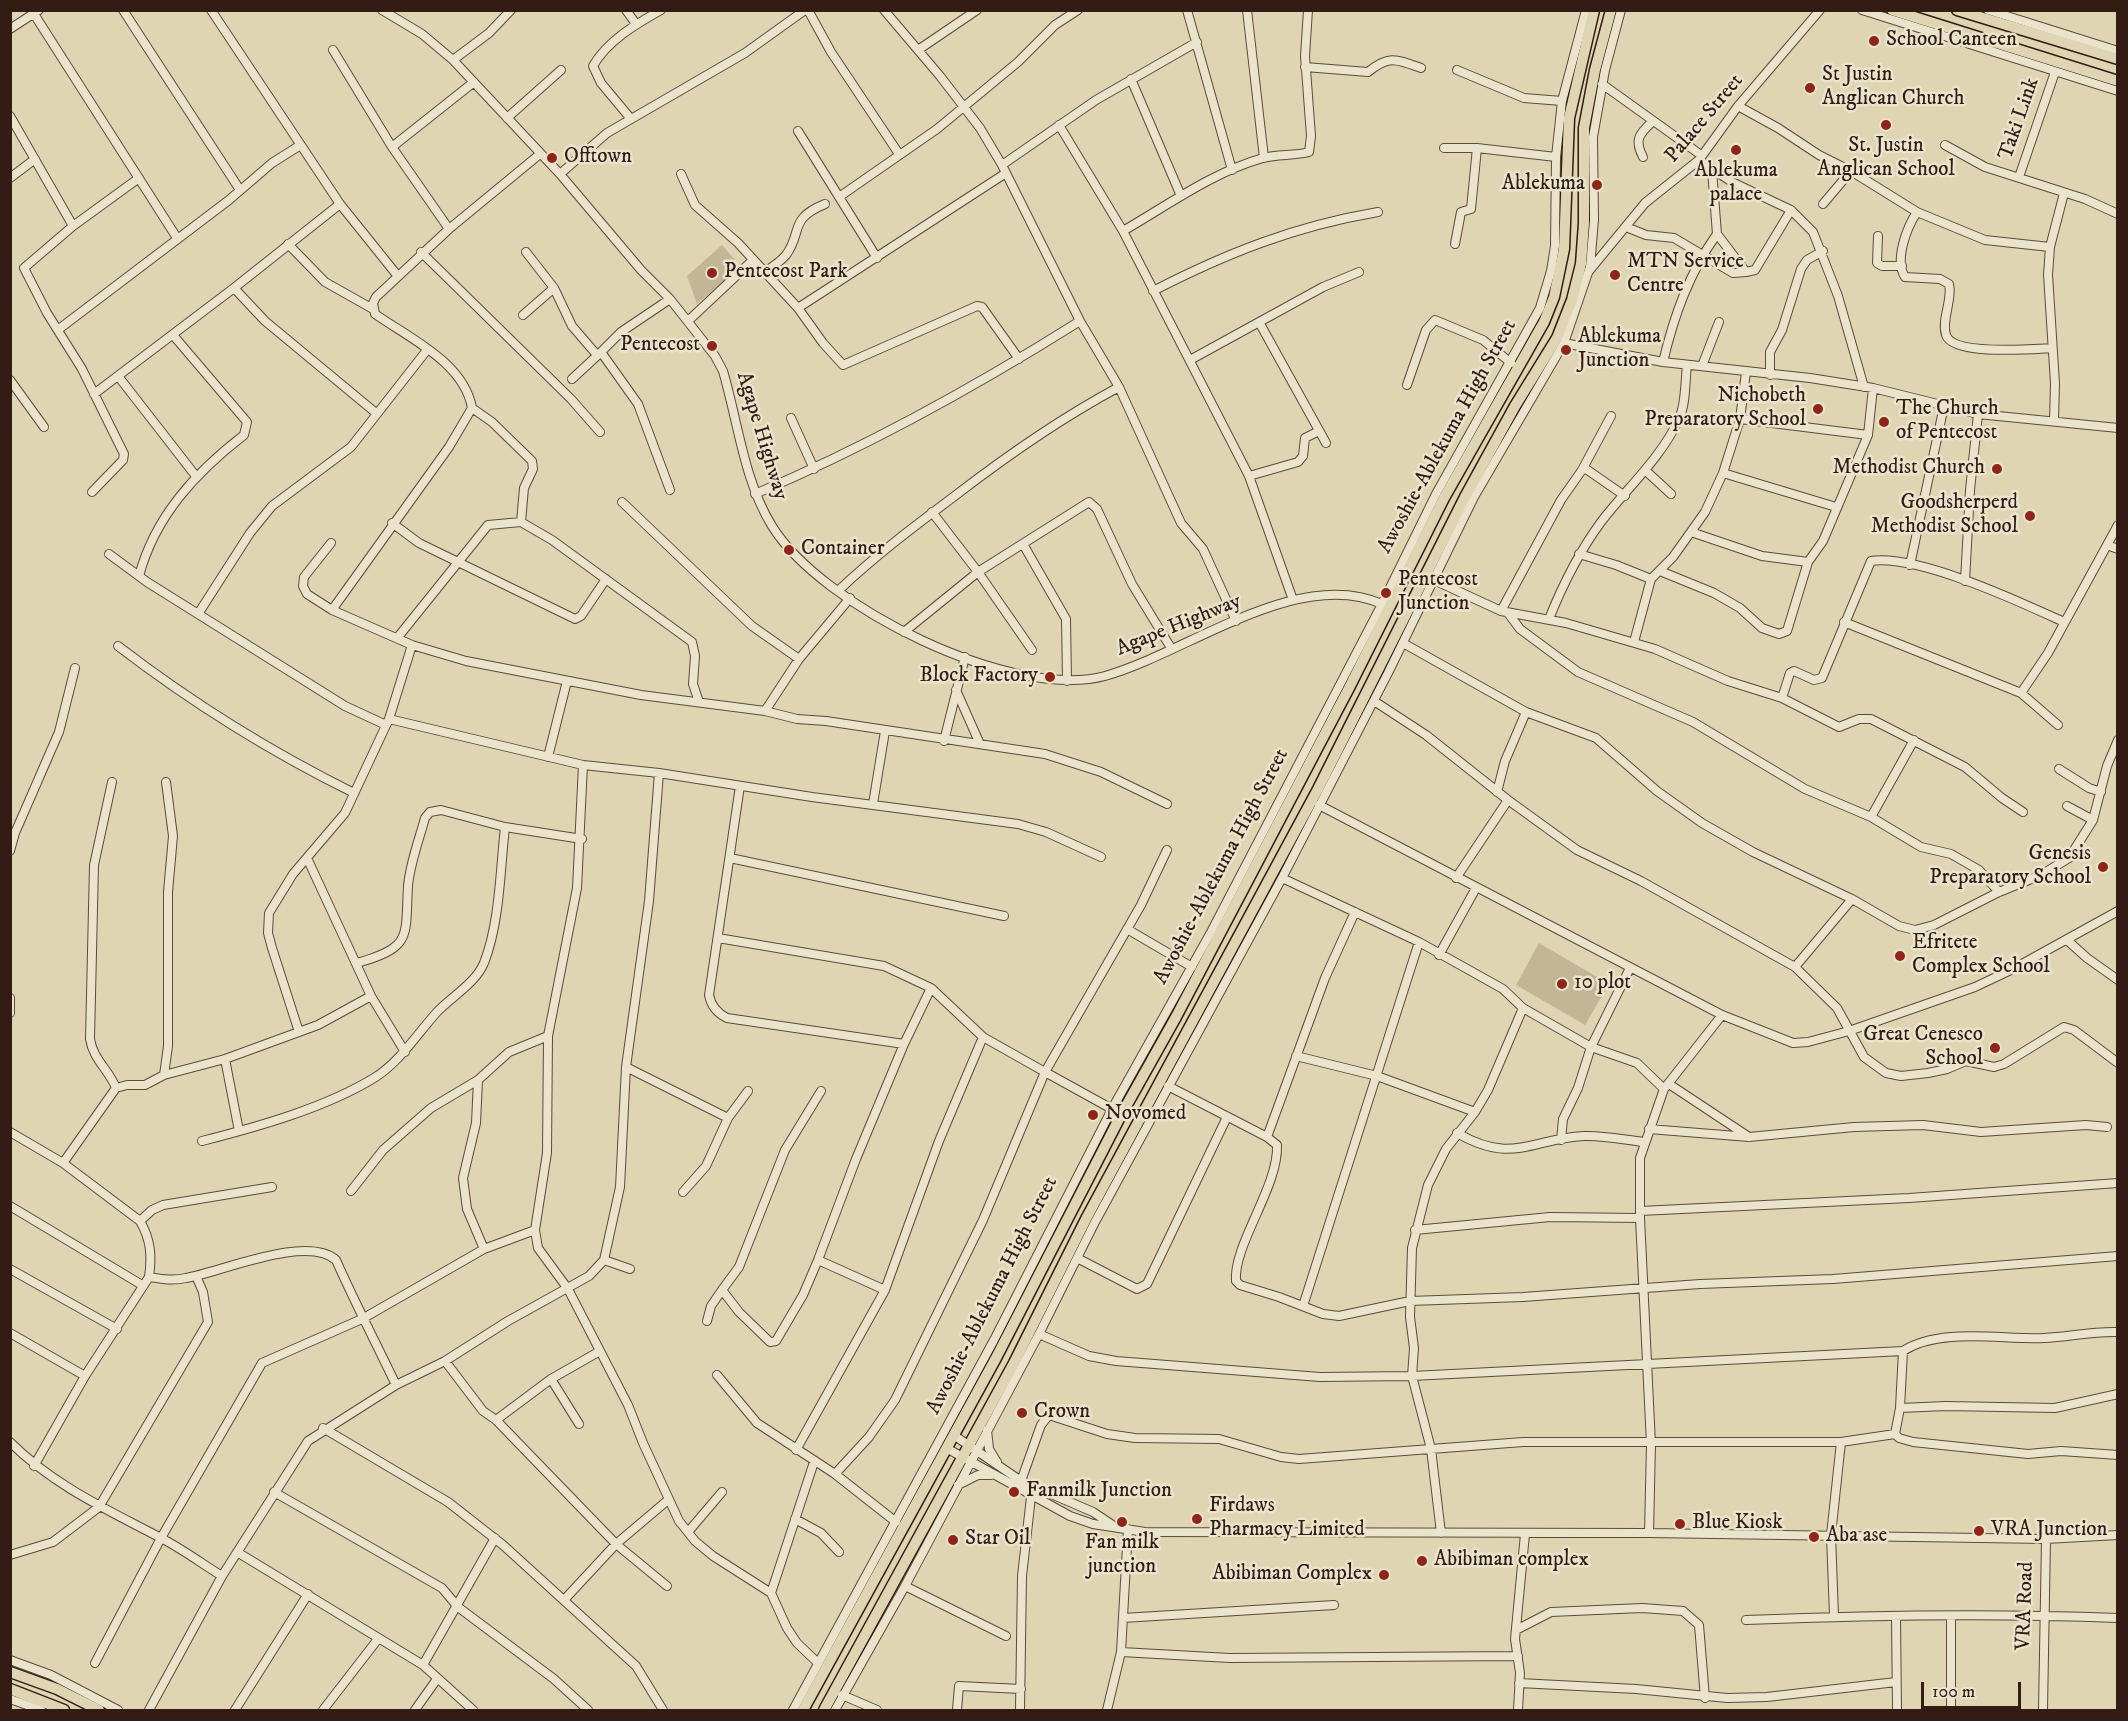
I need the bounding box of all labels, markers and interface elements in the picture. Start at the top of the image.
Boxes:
place label: School Canteen [1886,28,2017,54]
marker: School Canteen [1867,34,1881,48]
place label: St Justin Anglican Church [1822,63,1965,113]
street label: Palace Street [1661,69,1749,169]
street label: Taki Link [1994,75,2046,163]
marker: St Justin Anglican Church [1803,81,1817,95]
marker: St. Justin Anglican School [1879,118,1893,132]
place label: St. Justin Anglican School [1817,134,1955,184]
marker: Ablekuma palace [1729,143,1743,157]
place label: Offtown [564,145,632,171]
marker: Offtown [545,151,559,165]
place label: Ablekuma palace [1694,159,1778,209]
place label: Ablekuma [1502,172,1585,198]
marker: Ablekuma [1590,178,1604,192]
place label: MTN Service Centre [1627,250,1744,300]
place label: Pentecost Park [724,260,848,286]
marker: Pentecost Park [705,266,719,280]
marker: MTN Service Centre [1608,268,1622,282]
street label: Awoshie-Ablekuma High Street [1373,316,1523,558]
place label: Ablekuma Junction [1578,325,1661,375]
place label: Pentecost [620,333,700,359]
marker: Pentecost [705,339,719,353]
marker: Ablekuma Junction [1559,343,1573,357]
street label: Agape Highway [730,369,792,503]
place label: Nichobeth Preparatory School [1644,384,1806,434]
place label: The Church of Pentecost [1896,397,1999,447]
marker: Nichobeth Preparatory School [1811,402,1825,416]
marker: The Church of Pentecost [1877,415,1891,429]
place label: Methodist Church [1833,456,1985,482]
marker: Methodist Church [1990,462,2004,476]
place label: Goodsherperd Methodist School [1871,491,2018,541]
marker: Goodsherperd Methodist School [2023,509,2037,523]
place label: Container [801,537,885,563]
marker: Container [782,543,796,557]
place label: Pentecost Junction [1398,568,1478,618]
marker: Pentecost Junction [1379,586,1393,600]
street label: Agape Highway [1113,589,1245,663]
place label: Block Factory [920,664,1038,690]
marker: Block Factory [1043,670,1057,684]
street label: Awoshie-Ablekuma High Street [1149,745,1295,989]
place label: Genesis Preparatory School [1929,842,2091,892]
marker: Genesis Preparatory School [2096,860,2110,874]
place label: Efritete Complex School [1912,931,2050,981]
marker: Efritete Complex School [1893,949,1907,963]
place label: 10 plot [1574,971,1631,997]
marker: 10 plot [1555,977,1569,991]
place label: Great Cenesco School [1863,1023,1983,1073]
marker: Great Cenesco School [1988,1041,2002,1055]
place label: Novomed [1105,1102,1186,1128]
marker: Novomed [1086,1108,1100,1122]
street label: Awoshie-Ablekuma High Street [922,1173,1064,1419]
place label: Crown [1034,1400,1090,1426]
marker: Crown [1015,1406,1029,1420]
place label: Fanmilk Junction [1026,1479,1172,1505]
marker: Fanmilk Junction [1007,1485,1021,1499]
place label: Firdaws Pharmacy Limited [1209,1494,1365,1544]
place label: Blue Kiosk [1692,1511,1783,1537]
marker: Firdaws Pharmacy Limited [1190,1512,1204,1526]
marker: Fan milk junction [1115,1515,1129,1529]
marker: Blue Kiosk [1673,1517,1687,1531]
place label: VRA Junction [1991,1518,2108,1544]
place label: Aba ase [1826,1524,1887,1550]
marker: VRA Junction [1972,1524,1986,1538]
place label: Star Oil [965,1527,1031,1553]
marker: Aba ase [1807,1530,1821,1544]
place label: Fan milk junction [1085,1531,1159,1581]
marker: Star Oil [946,1533,960,1547]
place label: Abibiman complex [1434,1548,1589,1574]
marker: Abibiman complex [1415,1554,1429,1568]
street label: VRA Road [2012,1561,2040,1651]
place label: Abibiman Complex [1212,1562,1372,1588]
marker: Abibiman Complex [1377,1568,1391,1582]
scale bar [1924,1670,2024,1708]
text: 100 m [1932,1681,1975,1703]

